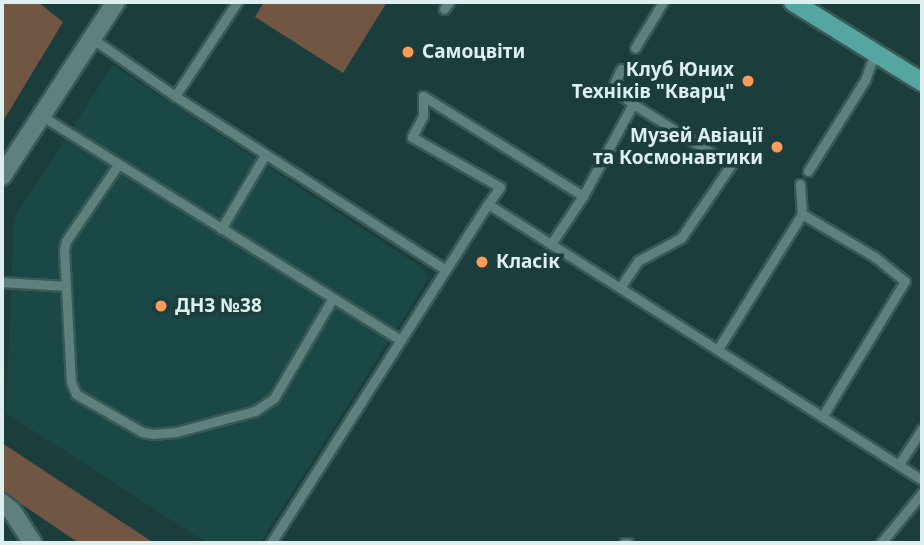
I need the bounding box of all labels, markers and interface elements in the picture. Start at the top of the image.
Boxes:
place label: Самоцвіти [422,41,525,63]
marker: Самоцвіти [400,44,416,60]
place label: Клуб Юних Техніків "Кварц" [572,59,734,103]
marker: Клуб Юних Техніків "Кварц" [740,73,756,89]
place label: Музей Авіації та Космонавтики [593,125,763,169]
marker: Музей Авіації та Космонавтики [769,139,785,155]
place label: Класік [496,251,560,273]
marker: Класік [474,254,490,270]
place label: ДНЗ №38 [175,295,262,317]
marker: ДНЗ №38 [153,298,169,314]

